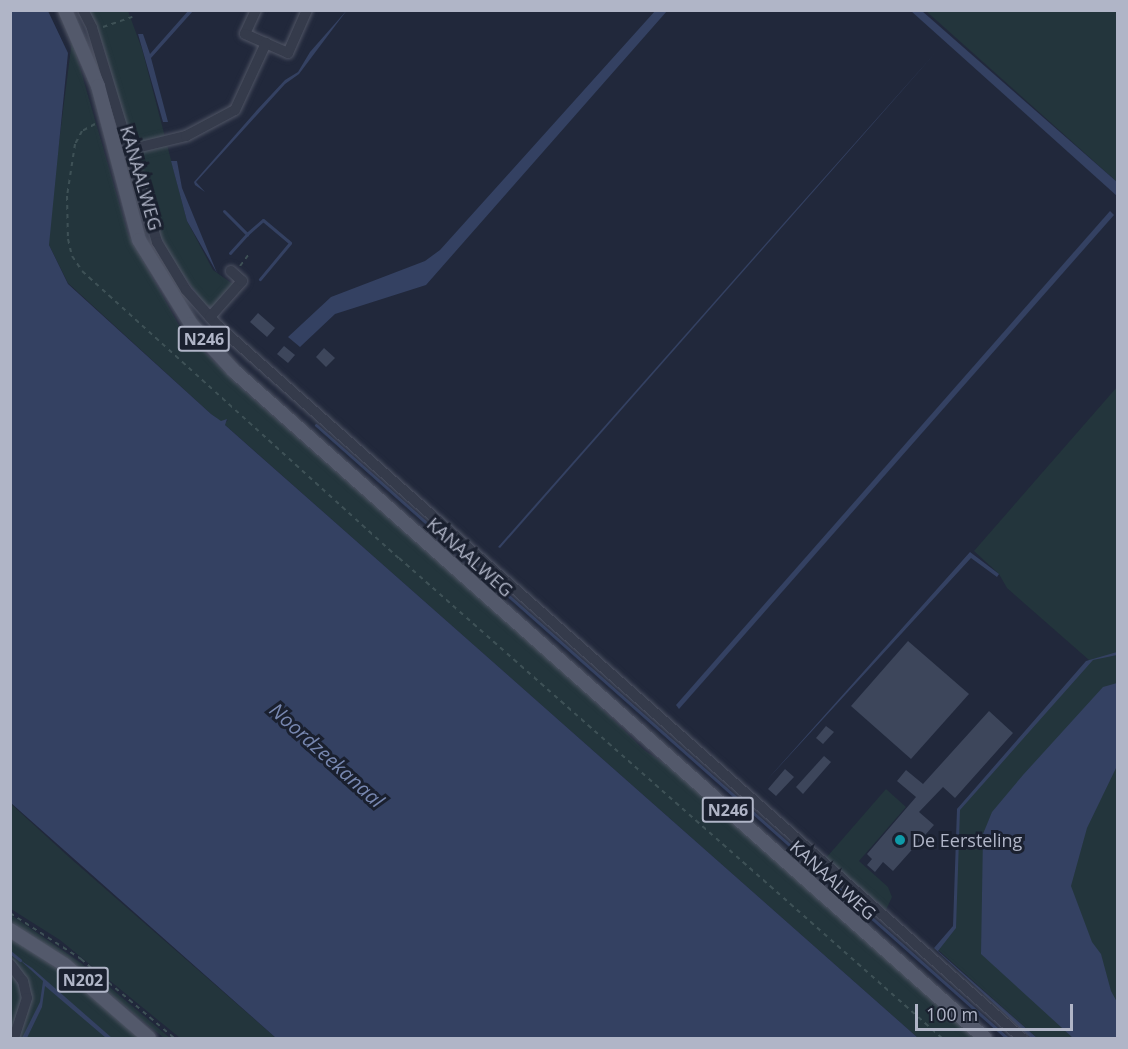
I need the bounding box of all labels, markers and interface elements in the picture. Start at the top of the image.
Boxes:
street label: KANAALWEG [116,123,166,233]
road number: N246 [177,326,231,352]
street label: KANAALWEG [423,513,517,601]
water label: Noordzeekanaal [265,698,389,812]
road number: N246 [701,797,755,823]
place label: De Eersteling [912,829,1022,851]
marker: De Eersteling [893,833,907,847]
street label: KANAALWEG [786,836,880,924]
road number: N202 [56,967,110,993]
scale bar [918,992,1076,1030]
text: 100 m [926,1002,978,1026]

